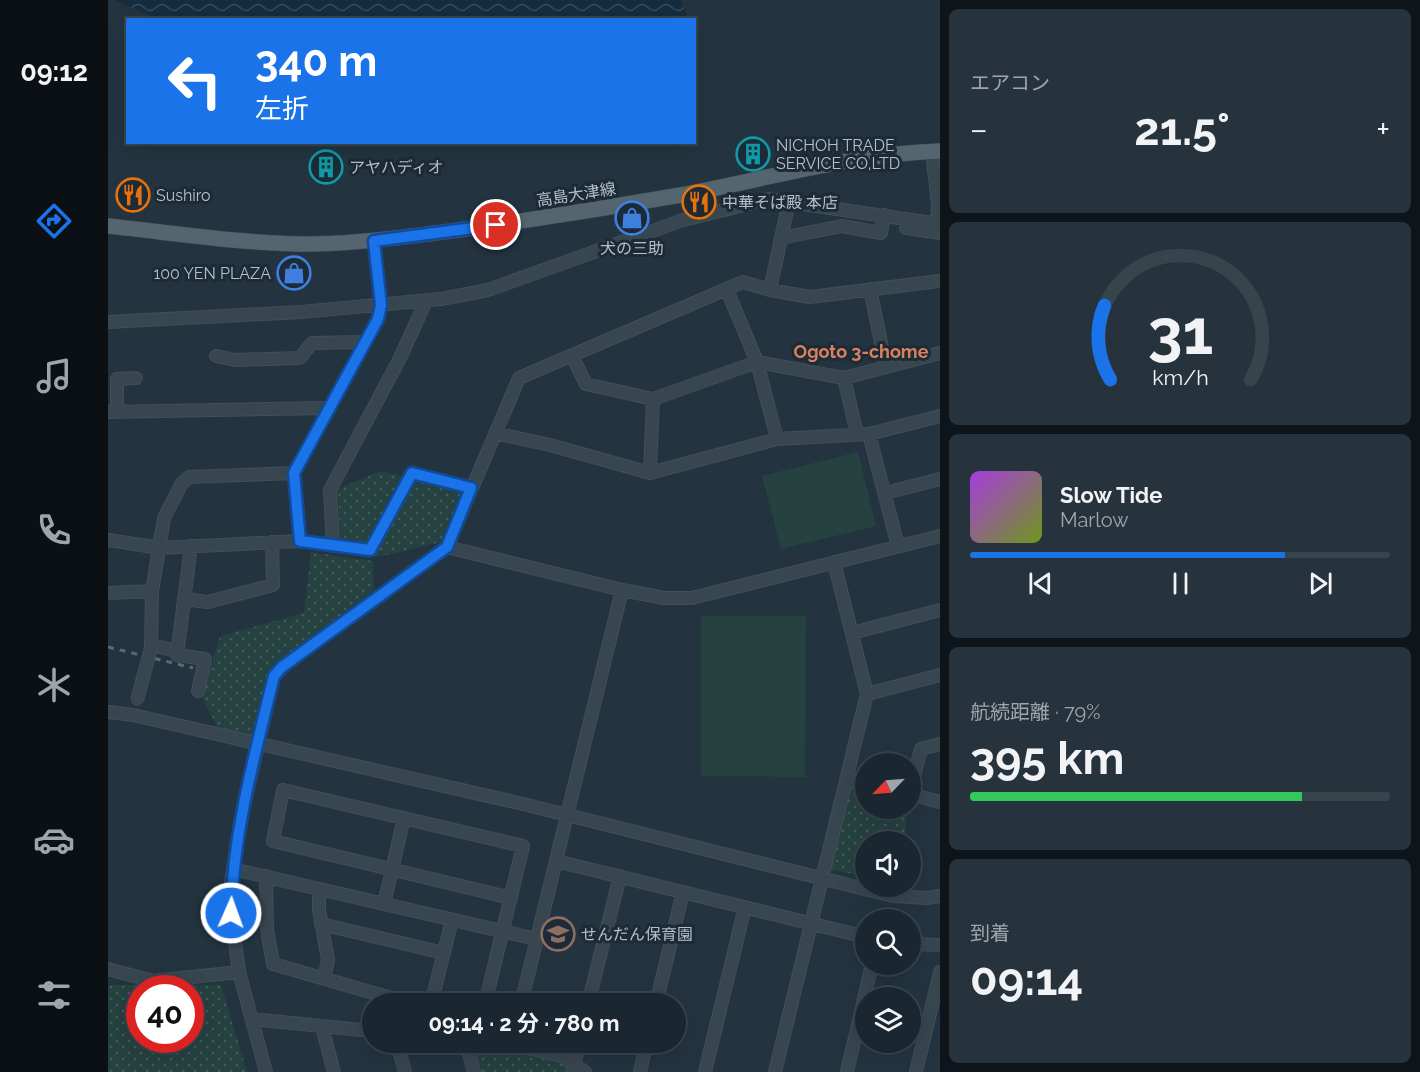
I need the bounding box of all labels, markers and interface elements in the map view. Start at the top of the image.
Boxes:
text: 340 m [255,37,377,86]
icon: left [156,42,234,120]
text: 09:12 [20,56,88,87]
text: エアコン [970,71,1050,95]
text: 左折 [255,93,309,124]
text: 21.5° [1134,103,1230,156]
text: − [970,110,988,149]
text: + [1376,110,1390,149]
building icon: NICHOH TRADE SERVICE CO,LTD [735,136,771,172]
place label: NICHOH TRADE SERVICE CO,LTD [776,136,900,173]
building icon: アヤハディオ [308,149,344,185]
place label: アヤハディオ [349,158,444,177]
restaurant icon: Sushiro [115,177,151,213]
street label: 高島大津線 [535,179,617,210]
restaurant icon: 中華そば殿 本店 [681,184,717,220]
place label: Sushiro [156,186,211,205]
place label: 中華そば殿 本店 [722,193,838,212]
pin [470,199,521,250]
icon: directions [33,200,75,242]
shop icon: 犬の三助 [614,200,650,236]
icon: arrive [479,208,512,241]
place label: 犬の三助 [600,239,664,258]
shop icon: 100 YEN PLAZA [276,255,312,291]
place label: 100 YEN PLAZA [153,264,271,283]
text: 31 [1147,296,1213,370]
district label: Ogoto 3-chome [794,341,929,362]
icon: music [33,355,75,397]
text: km/h [1152,366,1208,391]
text: Slow Tide [1060,482,1162,508]
text: Marlow [1060,508,1129,532]
icon: phone [33,509,75,551]
icon: previous [1024,567,1057,600]
icon: pause [1164,567,1197,600]
icon: next [1304,567,1337,600]
icon: climate [33,664,75,706]
text: 航続距離 · 79% [970,700,1101,724]
text: 395 km [970,732,1124,785]
north arrow [855,753,921,819]
map controls [855,753,921,1053]
icon: car [33,819,75,861]
button: sound [855,831,921,897]
position arrow [199,881,263,945]
button: search [855,909,921,975]
school or university icon: せんだん保育園 [540,916,576,952]
text: 到着 [970,921,1010,945]
place label: せんだん保育園 [581,925,693,944]
text: 09:14 [970,953,1083,1006]
icon: filters [33,974,75,1016]
speed limit sign: 40 [126,975,204,1053]
button: layers [855,987,921,1053]
text: 09:14 · 2 分 · 780 m [429,1010,619,1036]

